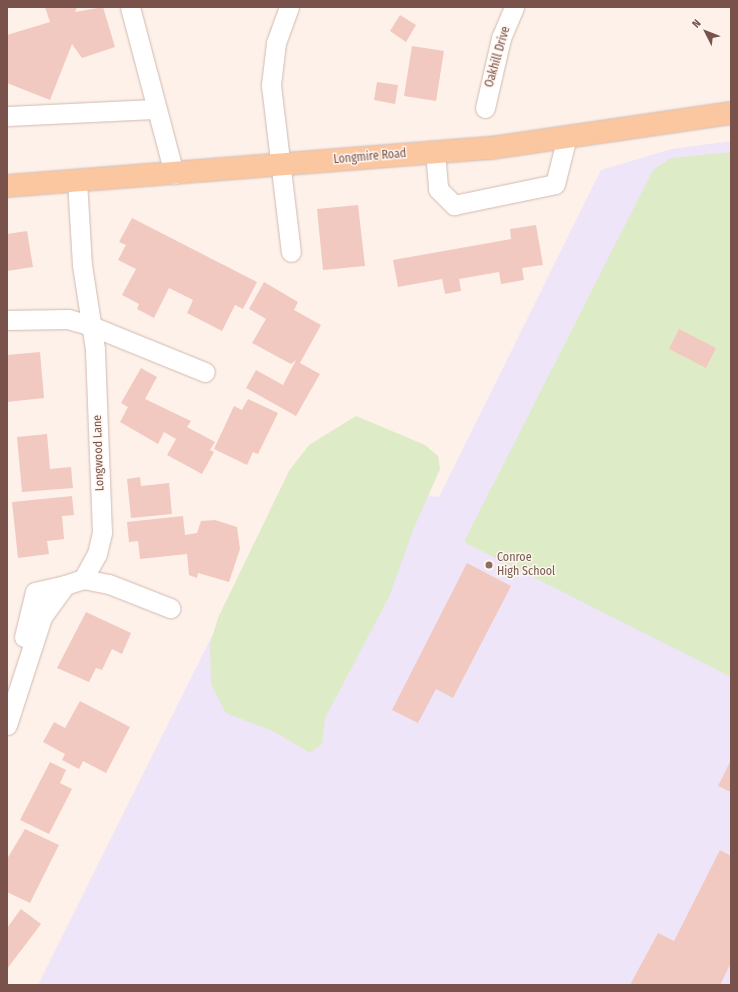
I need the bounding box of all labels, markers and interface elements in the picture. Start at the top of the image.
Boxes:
north arrow [686,12,726,52]
text: N [690,17,704,30]
street label: Oakhill Drive [482,25,514,89]
street label: Longmire Road [333,147,407,167]
street label: Longwood Lane [90,415,108,491]
place label: Conroe High School [497,551,555,579]
marker: Conroe High School [484,560,494,570]

